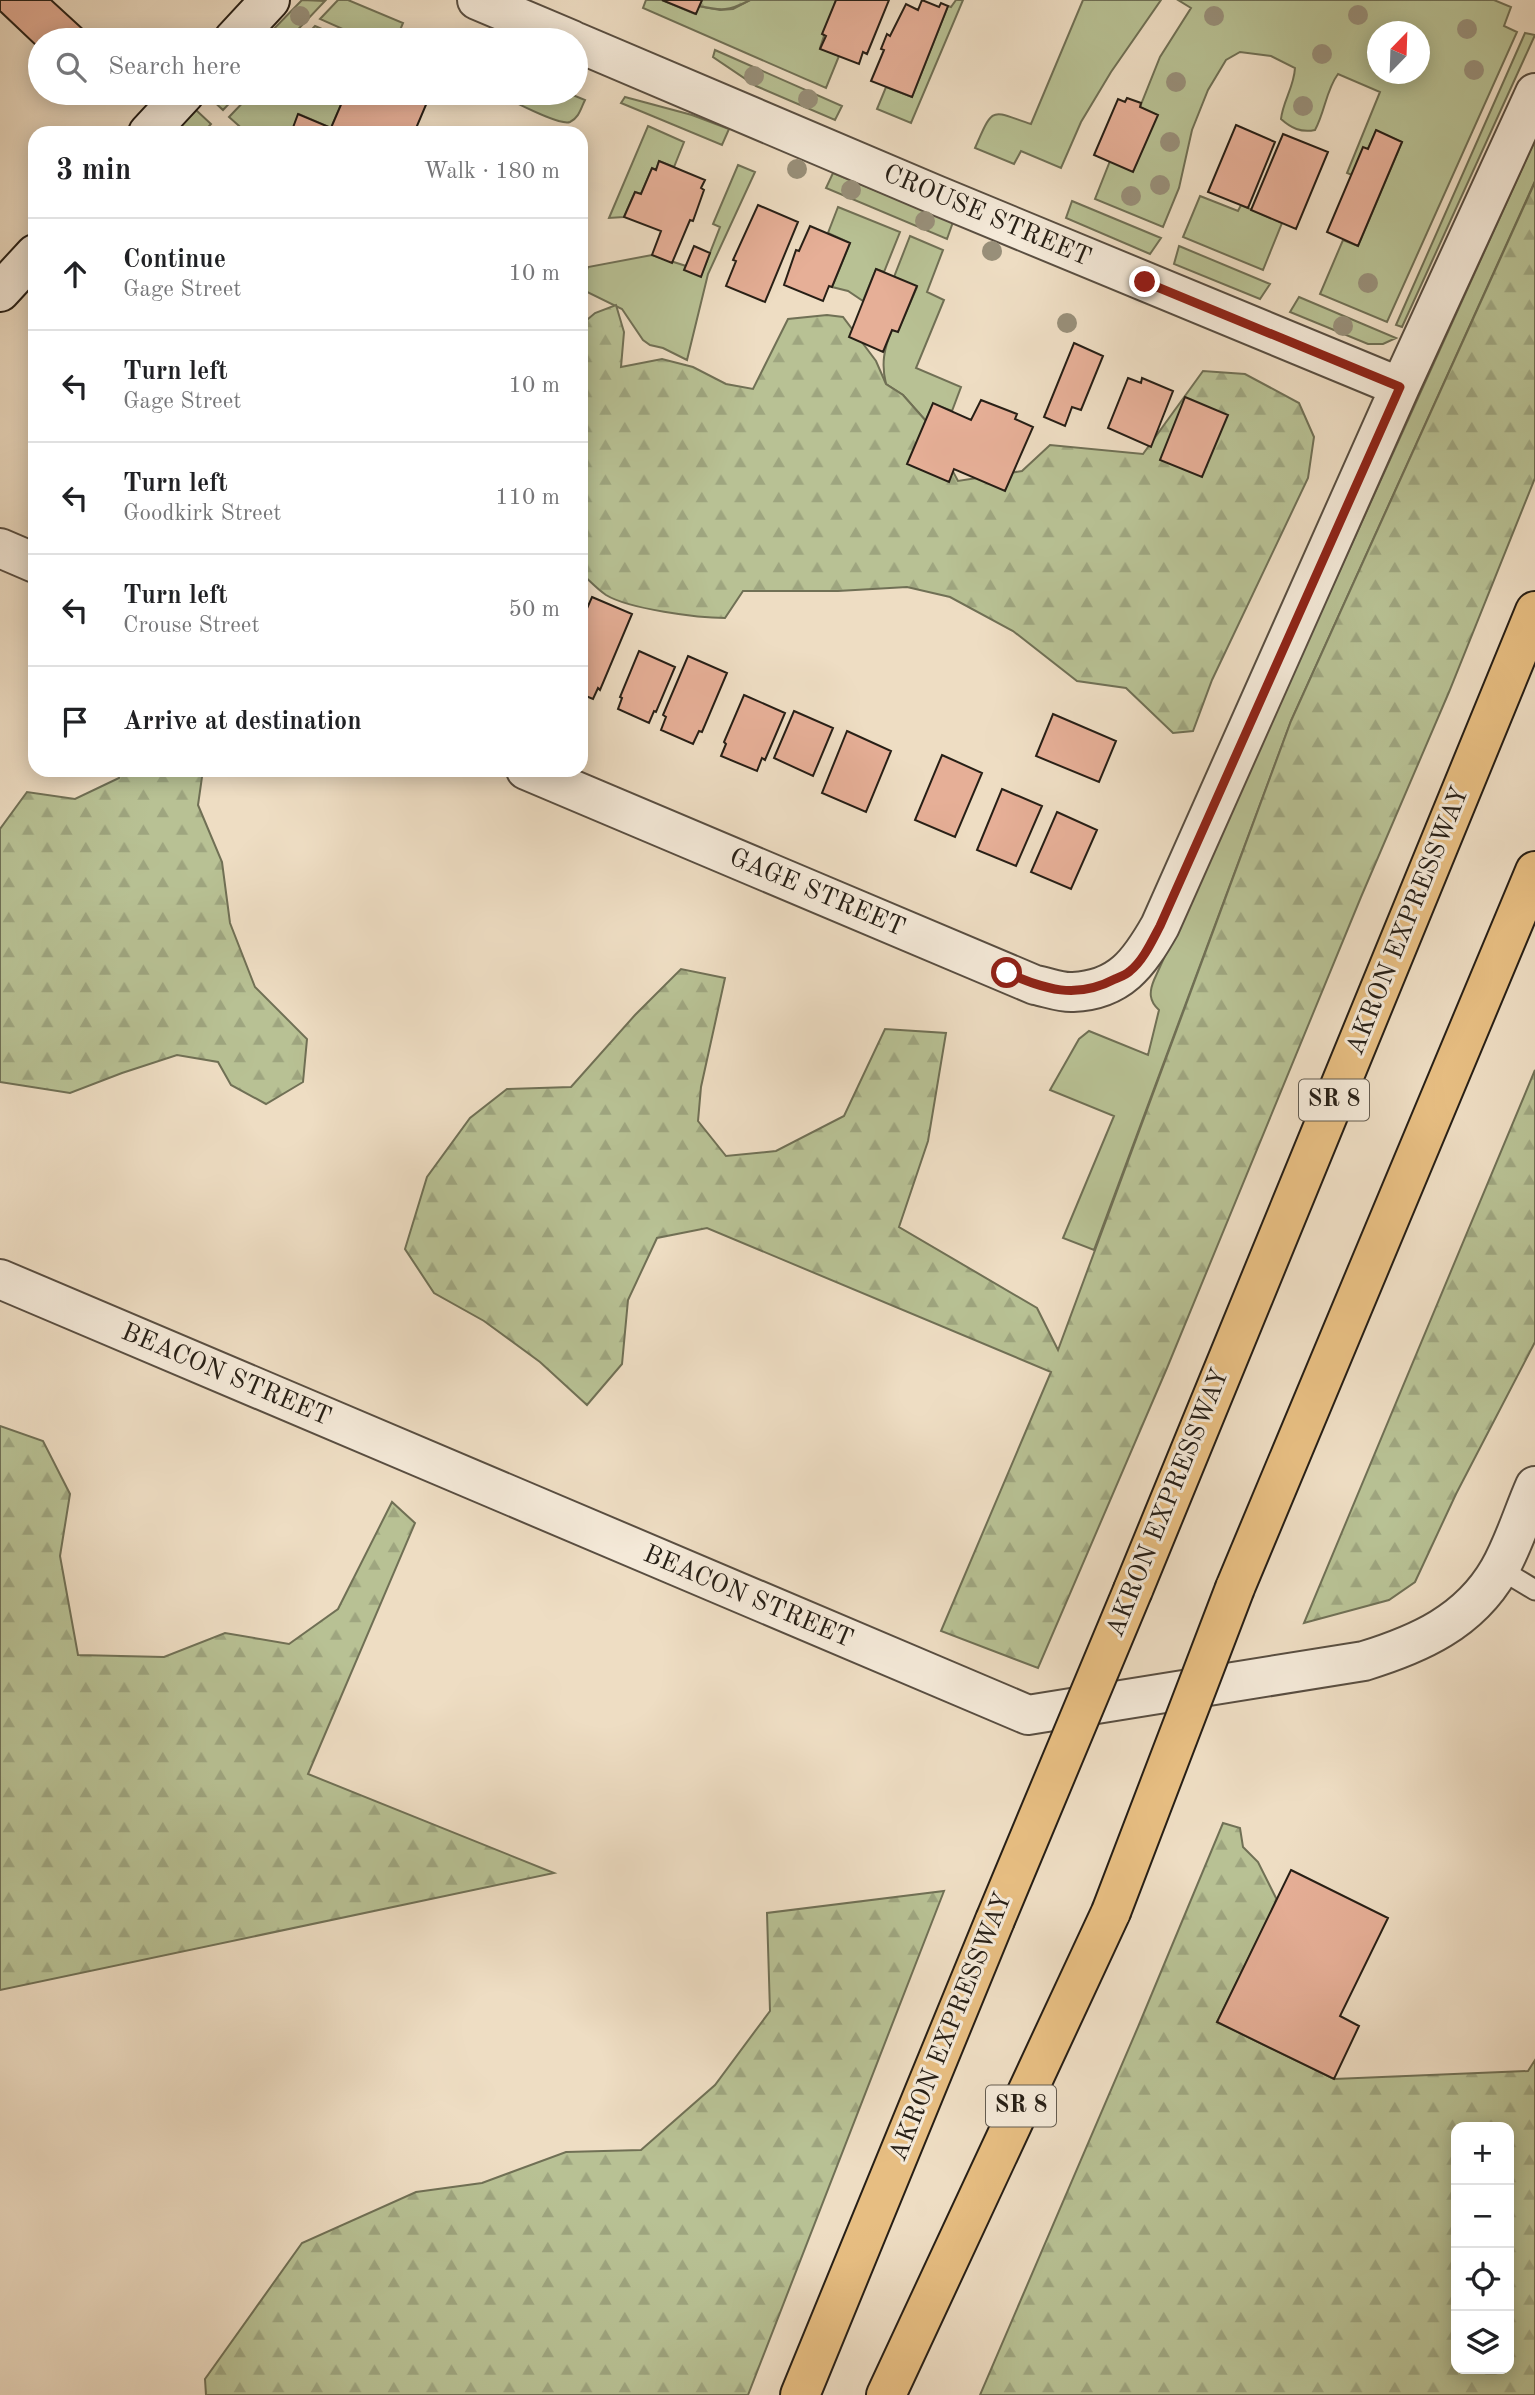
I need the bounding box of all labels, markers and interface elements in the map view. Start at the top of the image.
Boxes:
north arrow [1367,21,1430,84]
search box [28,28,588,105]
icon: search [52,48,90,86]
text: Search here [108,54,241,80]
text: 3 min [56,156,131,186]
text: Walk · 180 m [424,160,560,183]
street label: CROUSE STREET [879,160,1095,272]
text: Continue [123,247,226,273]
icon: ahead [56,255,94,293]
text: 10 m [509,262,560,285]
route end [1129,266,1160,297]
text: Gage Street [123,278,241,301]
text: Turn left [123,359,228,385]
icon: left [56,367,94,405]
text: 10 m [509,374,560,397]
text: Gage Street [123,390,241,413]
text: Turn left [123,471,228,497]
icon: left [56,479,94,517]
text: 110 m [495,486,560,509]
text: Goodkirk Street [123,502,281,525]
text: Turn left [123,583,228,609]
icon: left [56,591,94,629]
text: 50 m [509,598,560,621]
text: Crouse Street [123,614,259,637]
icon: arrive [56,703,94,741]
text: Arrive at destination [123,709,362,735]
street label: AKRON EXPRESSWAY [1342,783,1474,1059]
street label: GAGE STREET [725,844,909,942]
route start [991,957,1022,988]
road number: SR 8 [1299,1080,1369,1120]
street label: BEACON STREET [117,1319,335,1431]
street label: AKRON EXPRESSWAY [1102,1365,1234,1641]
street label: BEACON STREET [639,1541,857,1653]
street label: AKRON EXPRESSWAY [885,1889,1017,2165]
road number: SR 8 [986,2085,1056,2126]
map controls [1451,2122,1514,2374]
button: + [1451,2122,1514,2185]
button: − [1451,2185,1514,2248]
button: locate [1451,2248,1514,2311]
button: layers [1451,2311,1514,2374]

